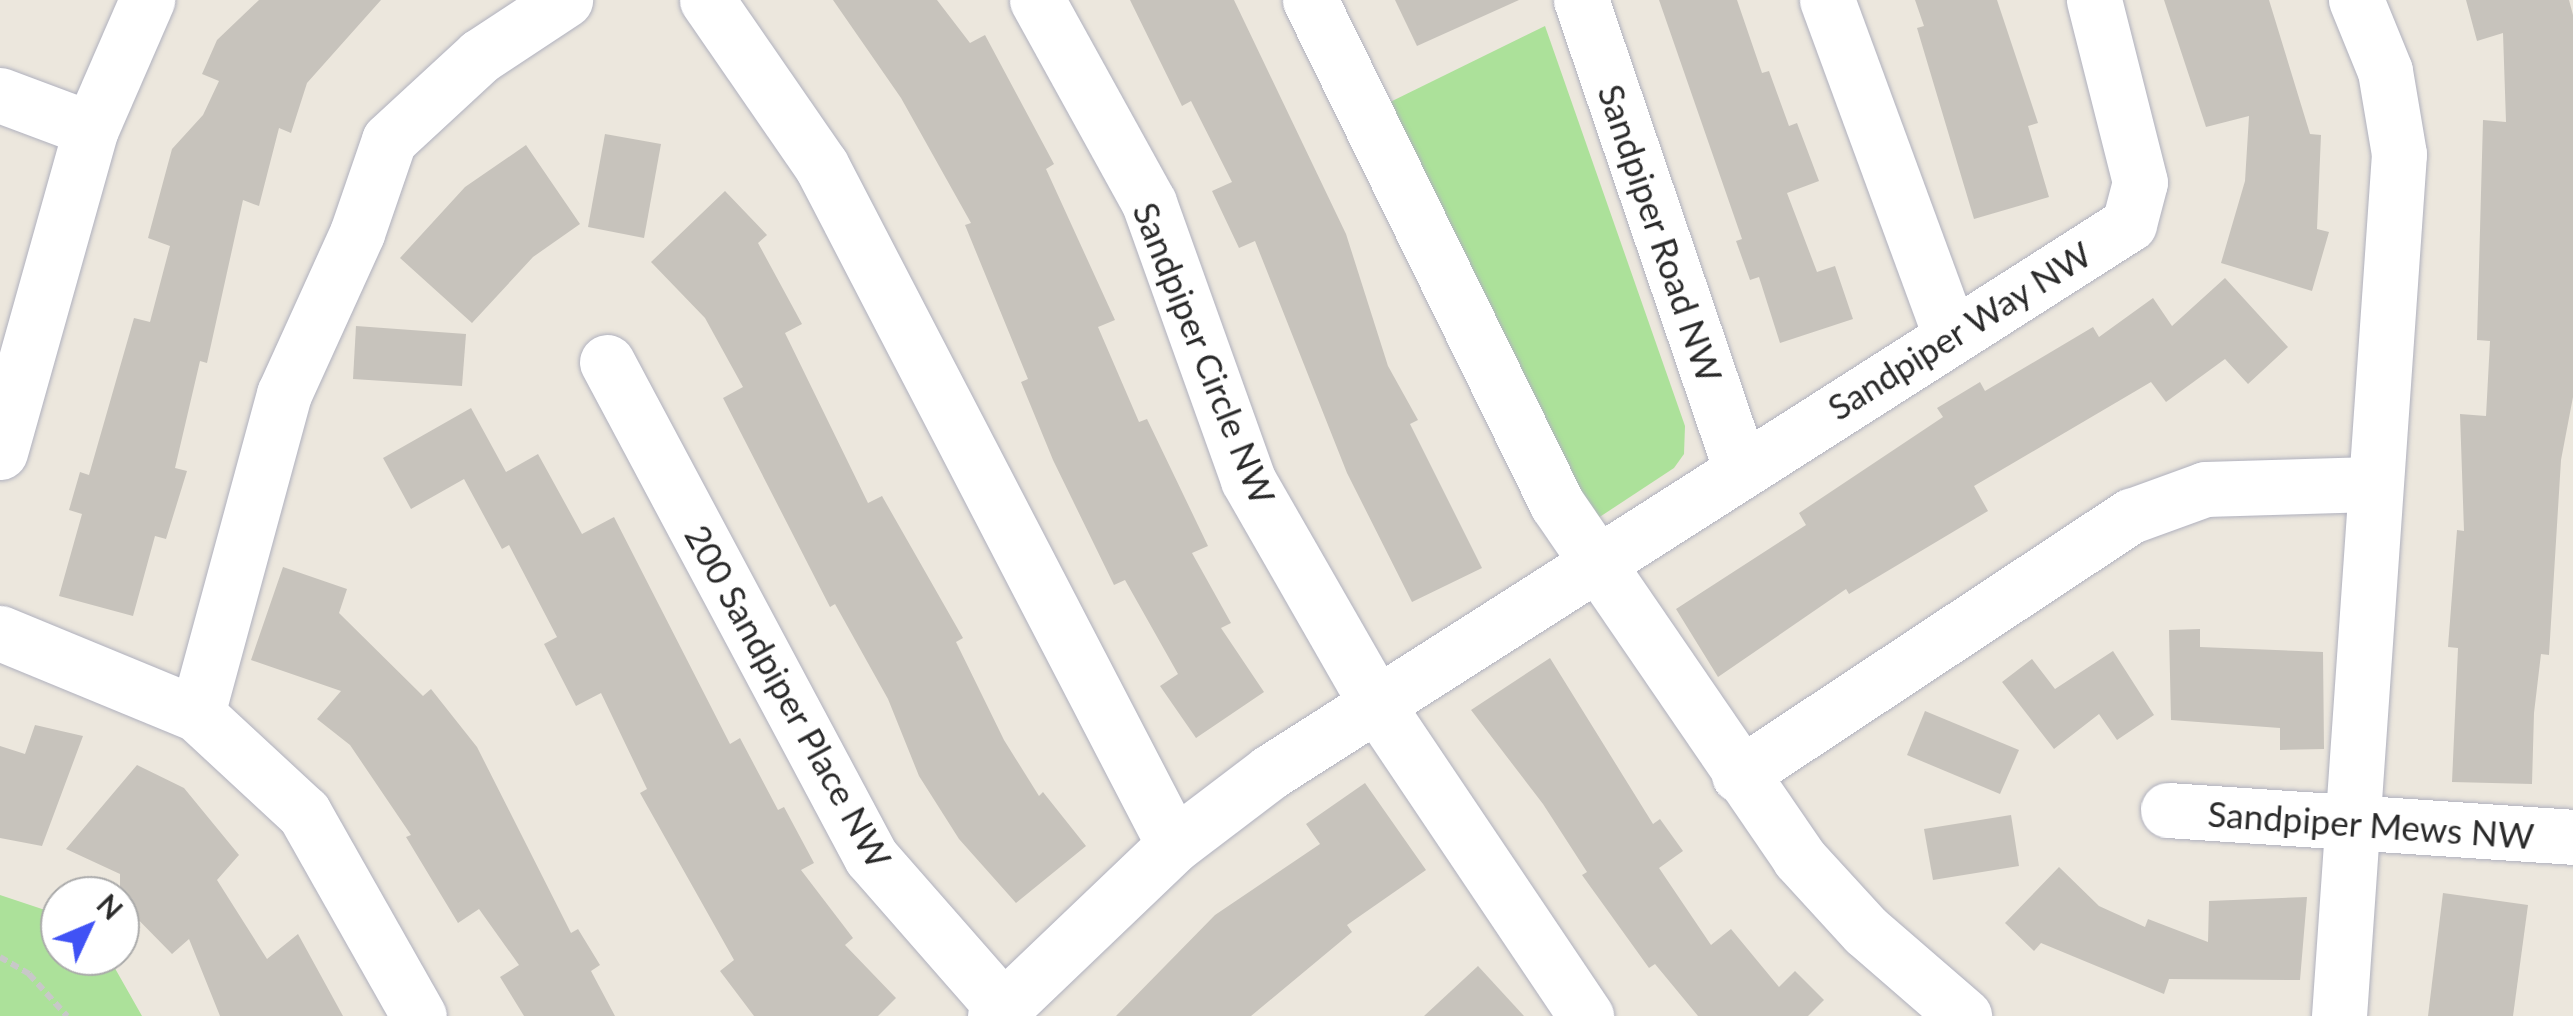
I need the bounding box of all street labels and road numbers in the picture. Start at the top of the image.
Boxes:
street label: Sandpiper Road NW [1590,78,1732,388]
street label: Sandpiper Circle NW [1125,196,1285,510]
street label: Sandpiper Way NW [1819,232,2099,428]
street label: 200 Sandpiper Place NW [677,517,901,875]
street label: Sandpiper Mews NW [2206,792,2536,856]

